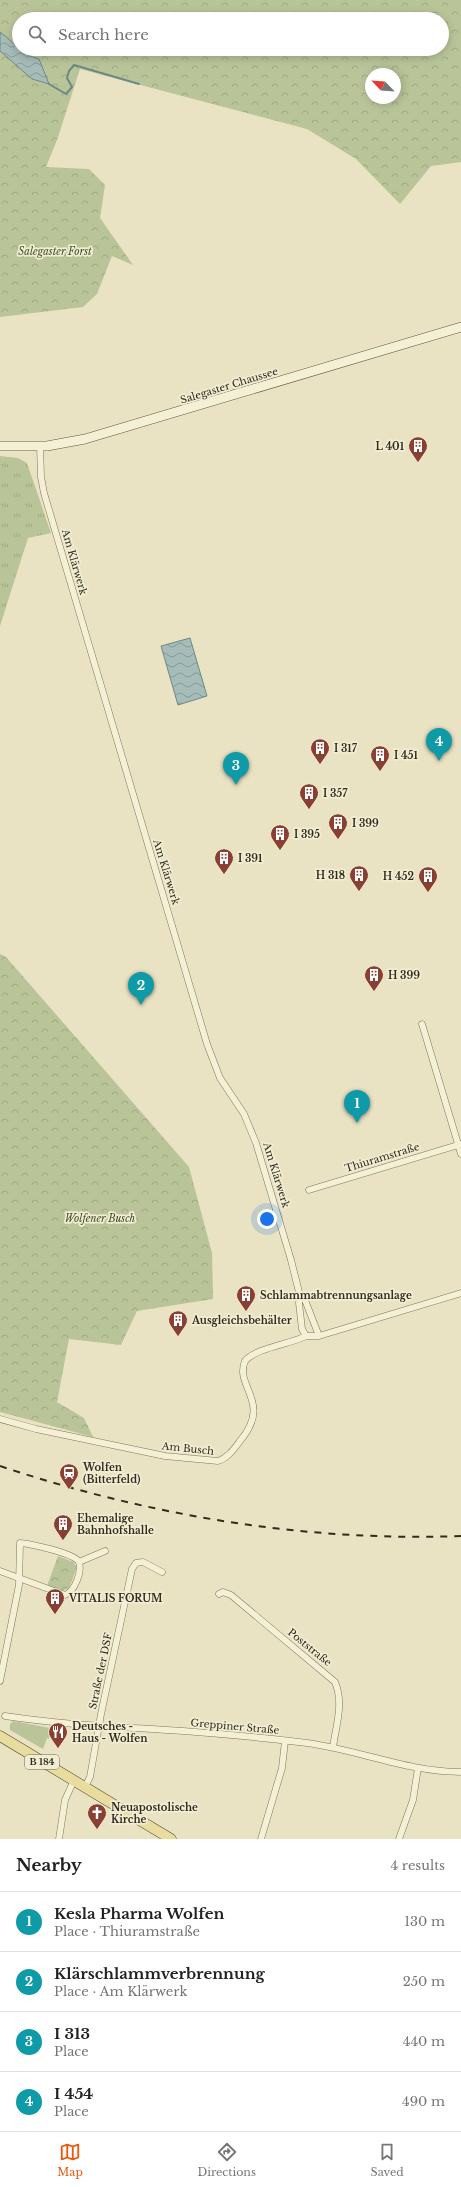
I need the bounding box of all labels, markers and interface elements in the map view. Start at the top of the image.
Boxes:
search box [12,12,449,56]
icon: search [26,23,48,45]
text: Search here [58,25,149,44]
north arrow [365,68,401,104]
park label: Salegaster Forst [18,245,92,258]
street label: Salegaster Chaussee [179,364,280,407]
building icon: L 401 [407,435,429,463]
place label: L 401 [376,440,405,453]
street label: Am Klärwerk [59,527,90,597]
pin: 4 [426,728,452,761]
building icon: I 317 [309,737,331,765]
place label: I 317 [334,742,358,755]
building icon: I 451 [369,744,391,772]
place label: I 451 [394,749,419,762]
pin: 3 [223,752,249,785]
building icon: I 357 [298,782,320,810]
place label: I 357 [323,787,348,800]
building icon: I 399 [327,812,349,840]
place label: I 399 [352,817,379,830]
building icon: I 395 [269,823,291,851]
place label: I 395 [294,828,320,841]
street label: Am Klärwerk [150,837,183,907]
building icon: I 391 [213,847,235,875]
place label: I 391 [238,852,263,865]
building icon: H 318 [348,864,370,892]
building icon: H 452 [417,865,439,893]
place label: H 318 [316,869,345,882]
place label: H 452 [383,870,414,883]
building icon: H 399 [363,964,385,992]
place label: H 399 [388,969,420,982]
pin: 2 [128,972,154,1005]
pin: 1 [344,1090,370,1123]
street label: Am Klärwerk [260,1140,293,1210]
street label: Thiuramstraße [343,1140,421,1175]
your location [257,1209,277,1229]
park label: Wolfener Busch [65,1212,136,1225]
building icon: Schlammabtrennungsanlage [235,1284,257,1312]
place label: Schlammabtrennungsanlage [260,1289,412,1302]
building icon: Ausgleichsbehälter [167,1309,189,1337]
place label: Ausgleichsbehälter [191,1314,292,1327]
street label: Am Busch [160,1439,215,1458]
place label: Wolfen (Bitterfeld) [82,1461,141,1486]
station icon: Wolfen (Bitterfeld) [58,1462,80,1490]
place label: Ehemalige Bahnhofshalle [77,1512,154,1537]
building icon: Ehemalige Bahnhofshalle [52,1513,74,1541]
building icon: VITALIS FORUM [44,1587,66,1615]
place label: VITALIS FORUM [68,1592,163,1605]
street label: Poststraße [285,1626,334,1669]
street label: Straße der DSF [86,1631,115,1710]
street label: Greppiner Straße [190,1716,280,1737]
place label: Deutsches - Haus - Wolfen [72,1720,148,1745]
restaurant icon: Deutsches - Haus - Wolfen [47,1721,69,1749]
road number: B 184 [25,1755,59,1769]
place label: Neuapostolische Kirche [111,1801,198,1826]
church icon: Neuapostolische Kirche [86,1802,108,1830]
text: Nearby [16,1855,82,1876]
text: 4 results [391,1857,445,1874]
text: Kesla Pharma Wolfen [54,1904,224,1923]
text: 1 [26,1913,32,1930]
text: 130 m [404,1913,445,1930]
text: Place · Thiuramstraße [54,1923,200,1940]
text: Klärschlammverbrennung [54,1964,265,1983]
text: 2 [25,1973,33,1990]
text: 250 m [403,1973,445,1990]
text: Place · Am Klärwerk [54,1983,187,2000]
text: I 313 [54,2024,90,2043]
text: 3 [25,2033,33,2050]
text: 440 m [403,2033,445,2050]
text: Place [54,2043,89,2060]
text: I 454 [54,2084,93,2103]
text: 4 [25,2093,33,2110]
text: 490 m [402,2093,445,2110]
text: Place [54,2103,89,2120]
tab: Map [57,2141,83,2179]
tab: Directions [197,2141,256,2179]
tab: Saved [371,2141,404,2179]

